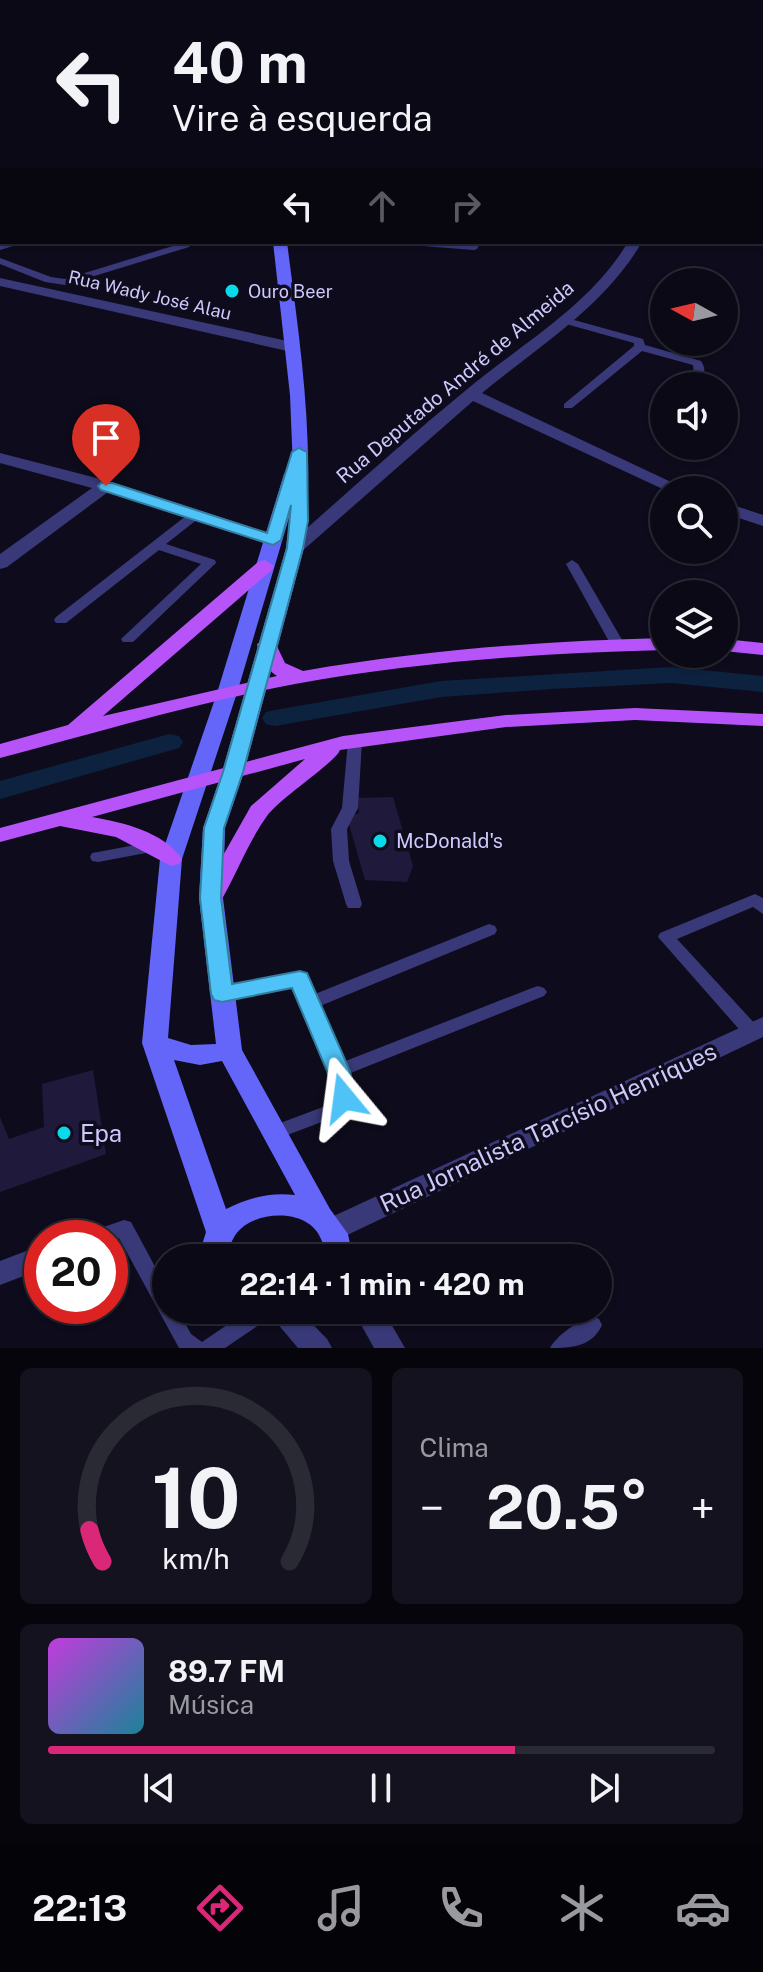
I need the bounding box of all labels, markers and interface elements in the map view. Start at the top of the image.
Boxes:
text: 40 m [172,30,308,96]
icon: left [40,32,144,136]
text: Vire à esquerda [172,97,433,139]
icon: left [276,184,320,228]
icon: ahead [360,184,404,228]
icon: right [444,184,488,228]
street label: Rua Wady José Alau [66,266,234,324]
north arrow [650,268,738,356]
map controls [650,268,738,668]
street label: Rua Deputado André de Almeida [332,276,578,488]
place label: Ouro Beer [248,281,333,302]
marker: Ouro Beer [223,282,241,300]
button: sound [650,372,738,460]
pin [72,404,140,486]
icon: arrive [84,416,128,460]
button: search [650,476,738,564]
button: layers [650,580,738,668]
place label: McDonald's [396,829,503,853]
marker: McDonald's [371,832,389,850]
street label: Rua Jornalista Tarcísio Henriques [375,1037,721,1217]
position arrow [302,1056,386,1140]
place label: Epa [80,1119,122,1147]
marker: Epa [55,1124,73,1142]
speed limit sign: 20 [24,1220,128,1324]
text: 22:14 · 1 min · 420 m [239,1266,525,1302]
text: Clima [420,1432,489,1463]
text: 10 [151,1449,240,1547]
text: 20.5° [486,1472,648,1543]
text: − [420,1482,444,1534]
text: + [691,1482,715,1534]
text: km/h [162,1542,229,1575]
text: 89.7 FM [168,1653,285,1689]
text: Música [168,1689,254,1720]
icon: previous [137,1766,181,1810]
icon: pause [359,1766,403,1810]
icon: next [582,1766,626,1810]
icon: directions [192,1880,248,1936]
icon: music [313,1880,369,1936]
icon: phone [433,1880,489,1936]
icon: climate [554,1880,610,1936]
icon: car [675,1880,731,1936]
text: 22:13 [32,1887,127,1929]

